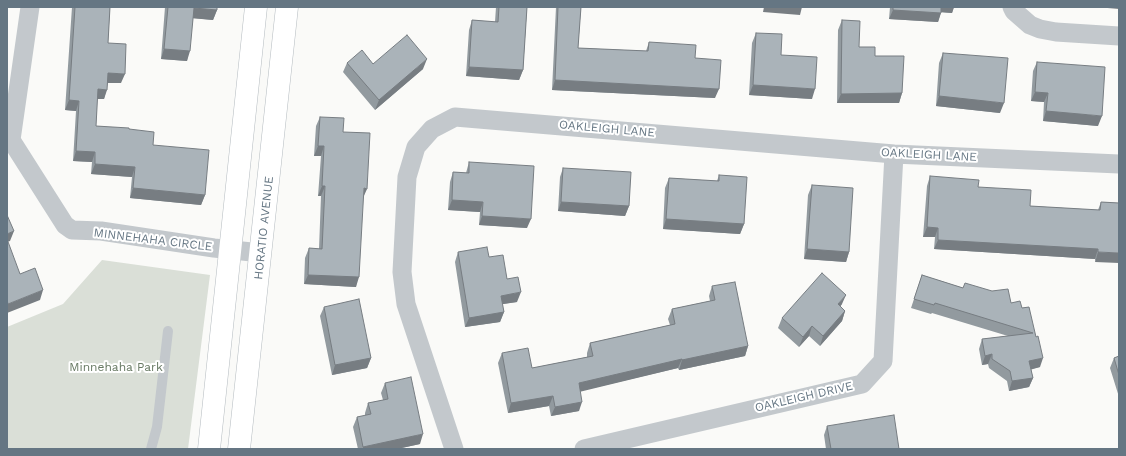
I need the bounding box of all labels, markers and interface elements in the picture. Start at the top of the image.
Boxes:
street label: OAKLEIGH LANE [559,118,655,140]
street label: OAKLEIGH LANE [881,145,977,165]
street label: HORATIO AVENUE [251,176,277,280]
street label: MINNEHAHA CIRCLE [93,226,213,254]
park label: Minnehaha Park [69,360,163,374]
street label: OAKLEIGH DRIVE [754,379,854,415]

